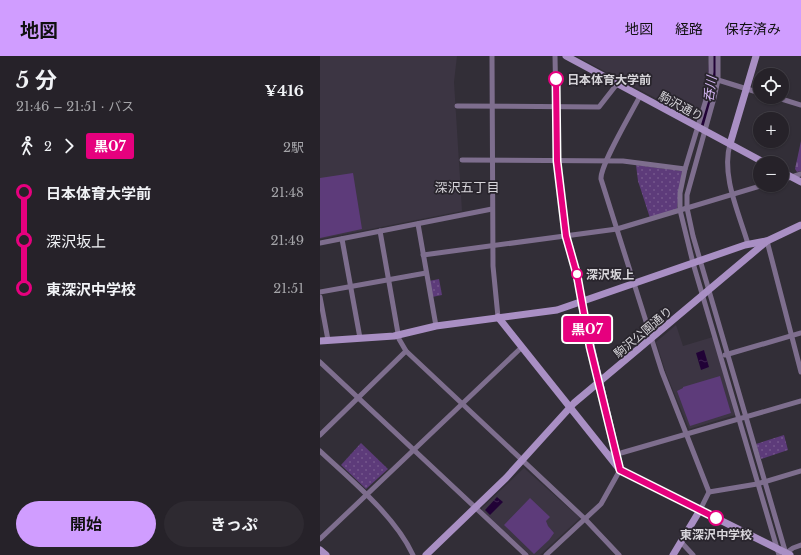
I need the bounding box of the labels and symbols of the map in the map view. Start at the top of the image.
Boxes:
marker: 日本体育大学前 [548,71,564,87]
place label: 日本体育大学前 [567,72,651,87]
water label: 呑川 [700,73,721,103]
street label: 駒沢通り [656,88,706,124]
district label: 深沢五丁目 [434,179,500,196]
place label: 深沢坂上 [586,267,634,282]
marker: 深沢坂上 [571,268,583,280]
street label: 駒沢公園通り [611,303,675,361]
line badge: 黒07 [564,316,610,342]
marker: 東深沢中学校 [708,510,724,526]
place label: 東深沢中学校 [680,527,752,542]

